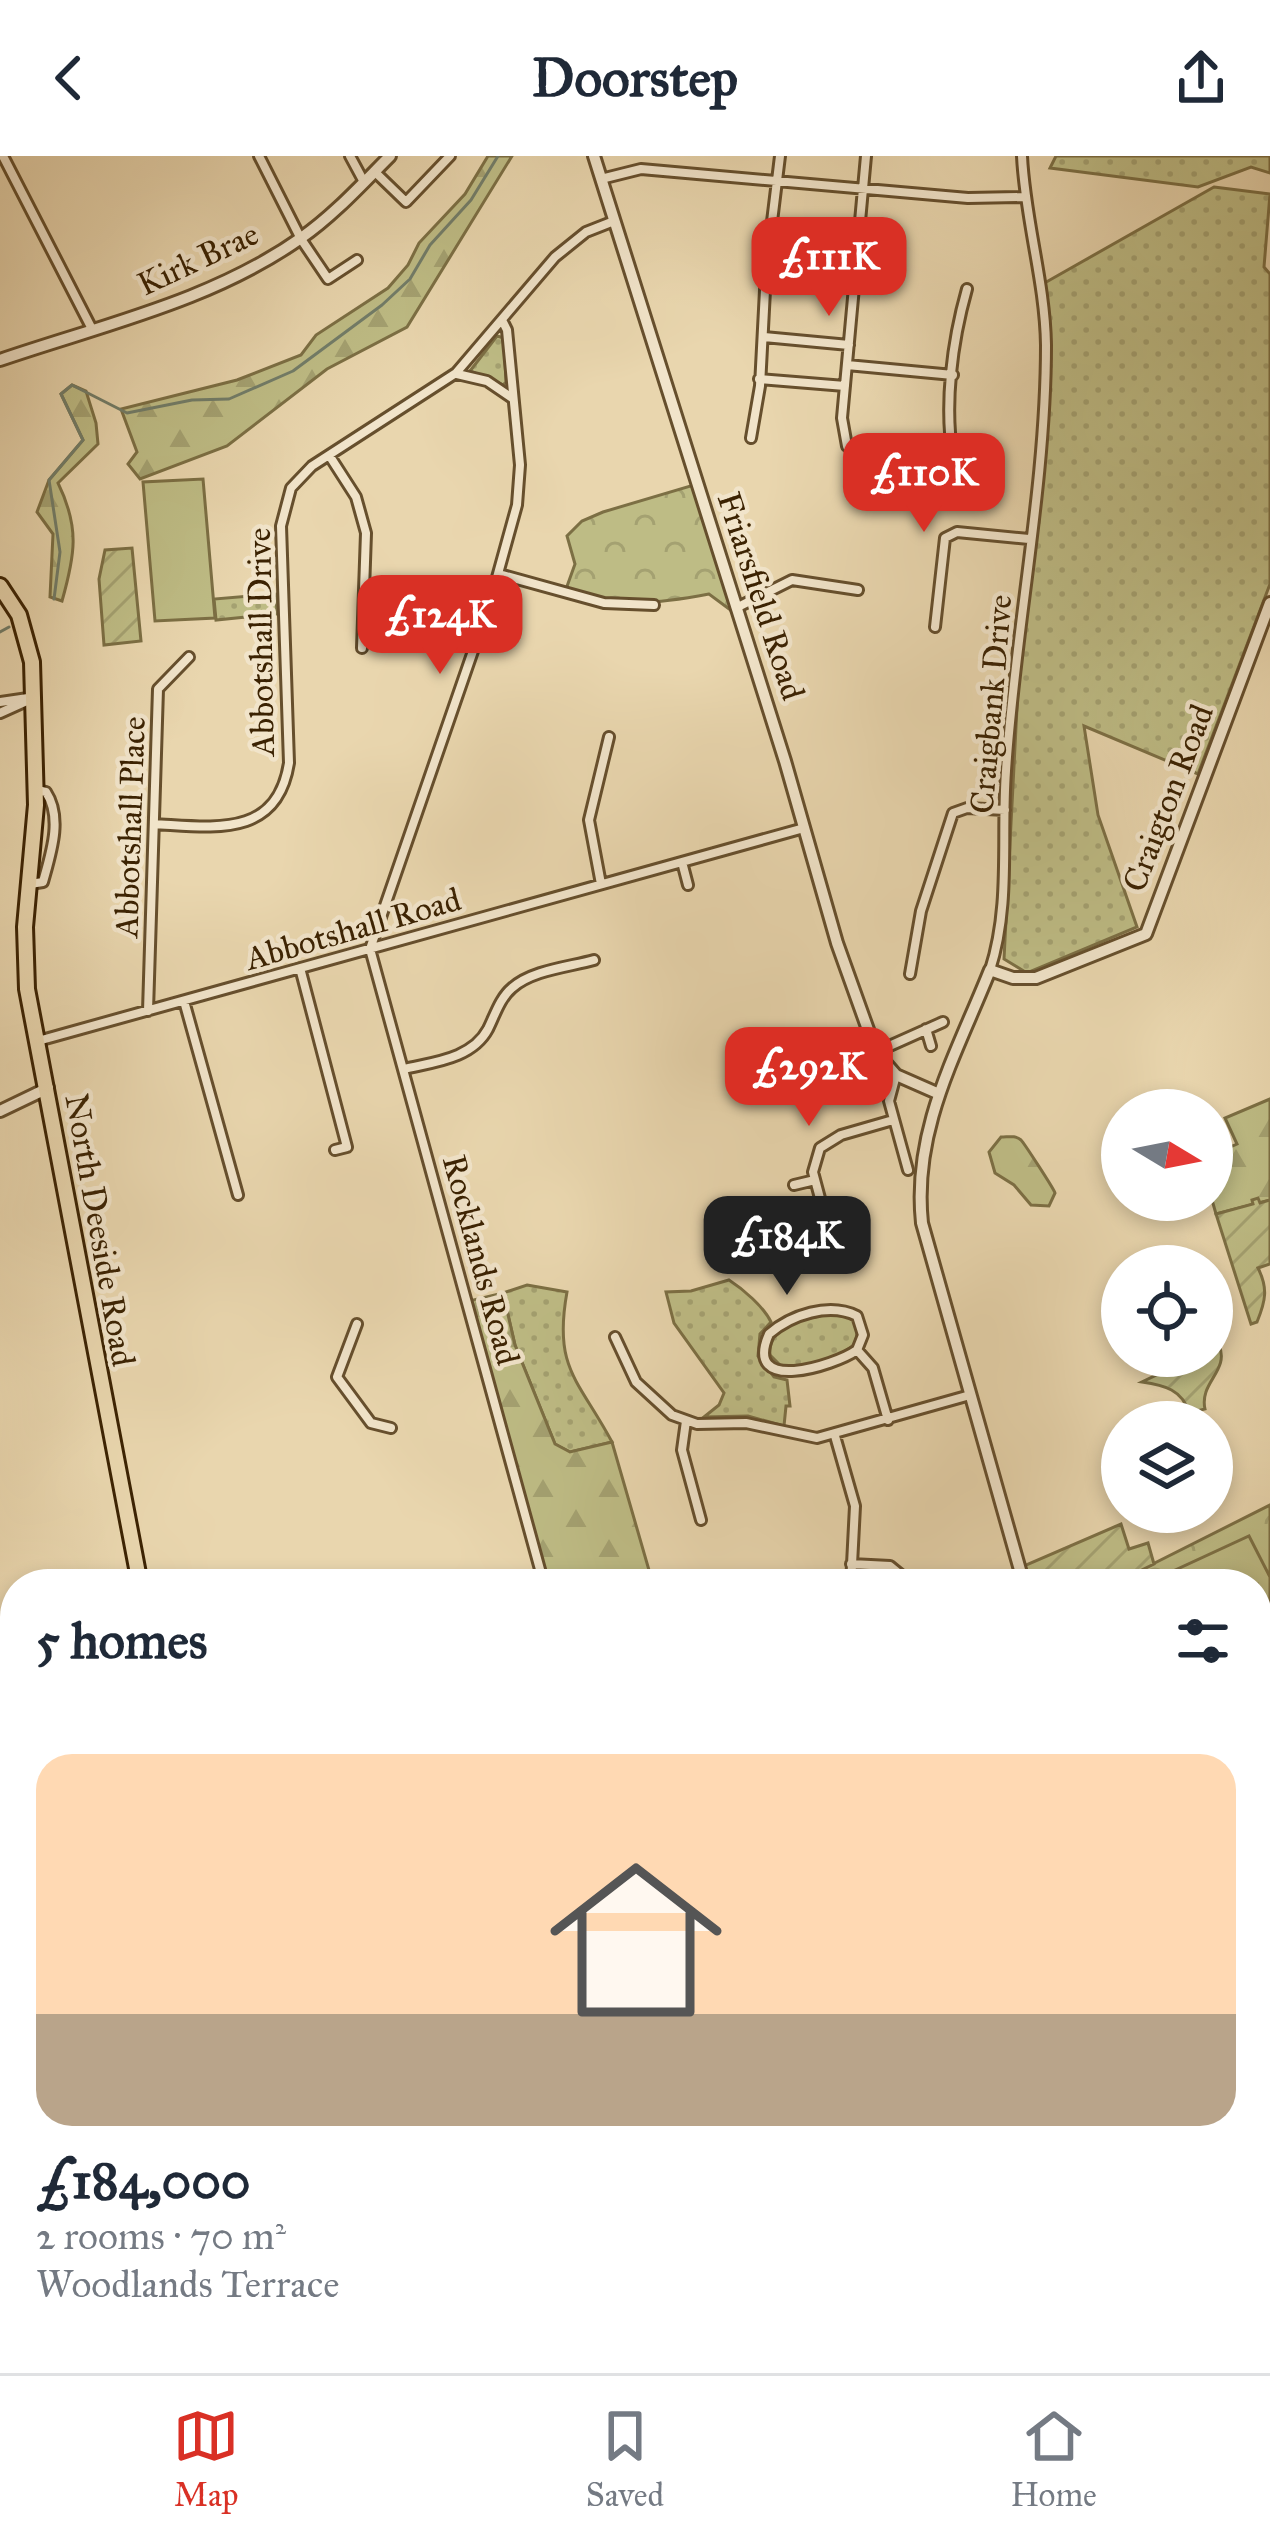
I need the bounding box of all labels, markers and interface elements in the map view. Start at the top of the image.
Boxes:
icon: back [36,45,102,111]
text: Doorstep [532,45,738,111]
icon: share [1168,45,1234,111]
street label: Kirk Brae [131,214,265,304]
pin: £111K [745,217,913,319]
text: £111K [778,232,880,280]
pin: £110K [840,433,1008,535]
text: £110K [870,448,978,496]
street label: Friarsfield Road [709,487,814,705]
street label: Abbotshall Drive [239,527,283,759]
pin: £124K [356,575,524,677]
text: £124K [384,590,496,638]
street label: Craigbank Drive [961,593,1021,815]
street label: Craigton Road [1114,698,1222,897]
street label: Abbotshall Place [106,716,154,940]
street label: Abbotshall Road [239,879,466,979]
pin: £292K [725,1027,893,1129]
text: £292K [752,1042,866,1090]
north arrow [1101,1089,1233,1221]
map controls [1101,1089,1233,1533]
street label: North Deeside Road [56,1091,144,1370]
street label: Rocklands Road [434,1151,528,1370]
pin: £184K [703,1196,871,1298]
text: £184K [731,1211,843,1259]
button: locate [1101,1245,1233,1377]
button: layers [1101,1401,1233,1533]
icon: filters [1170,1608,1236,1674]
text: 5 homes [36,1610,207,1672]
icon: home [528,1832,744,2048]
text: £184,000 [36,2150,251,2212]
text: 2 rooms · 70 m² [36,2212,286,2260]
text: Woodlands Terrace [36,2260,339,2308]
tab: Map [173,2403,239,2515]
tab: Saved [586,2403,664,2515]
tab: Home [1010,2403,1097,2515]

